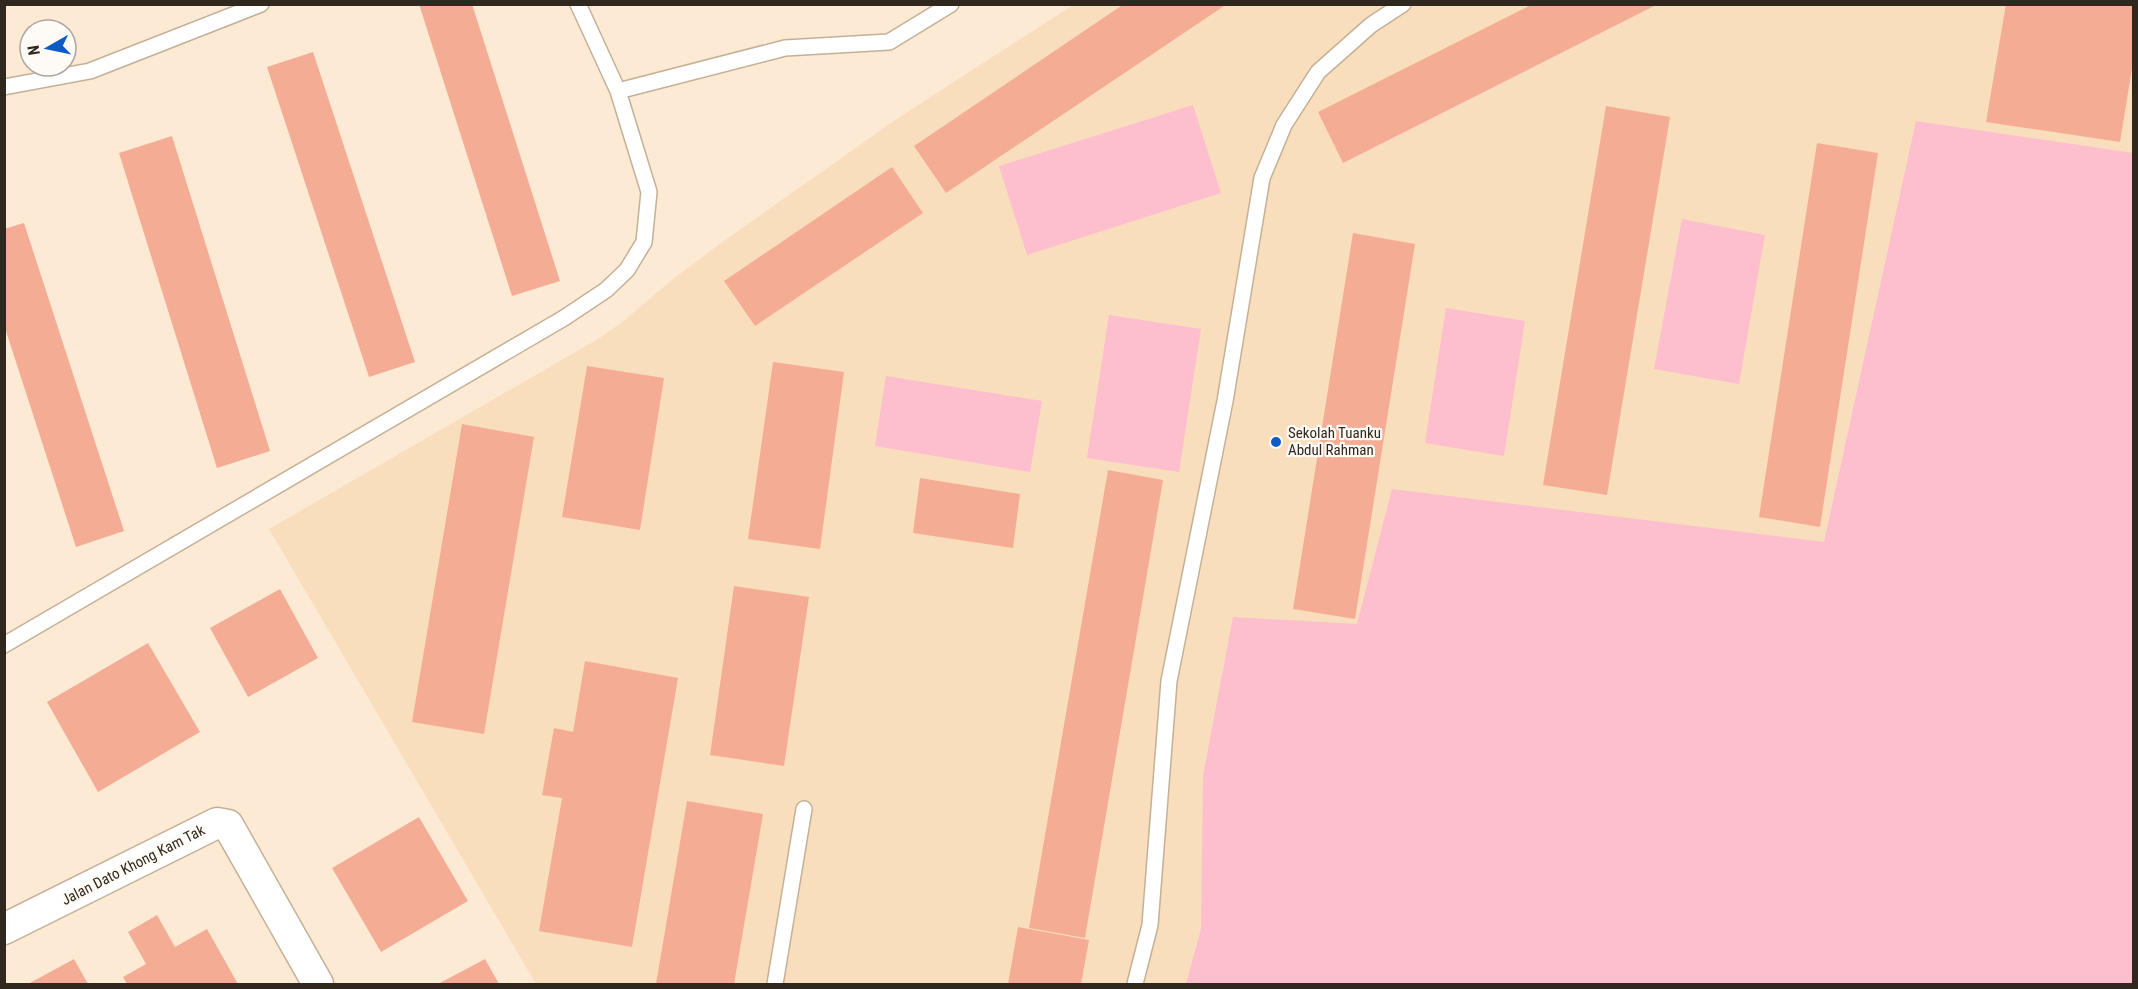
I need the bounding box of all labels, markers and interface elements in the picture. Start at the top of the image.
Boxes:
north arrow [18,18,78,78]
text: N [24,44,44,57]
place label: Sekolah Tuanku Abdul Rahman [1288,424,1381,459]
marker: Sekolah Tuanku Abdul Rahman [1269,435,1283,449]
street label: Jalan Dato Khong Kam Tak [58,821,208,909]

